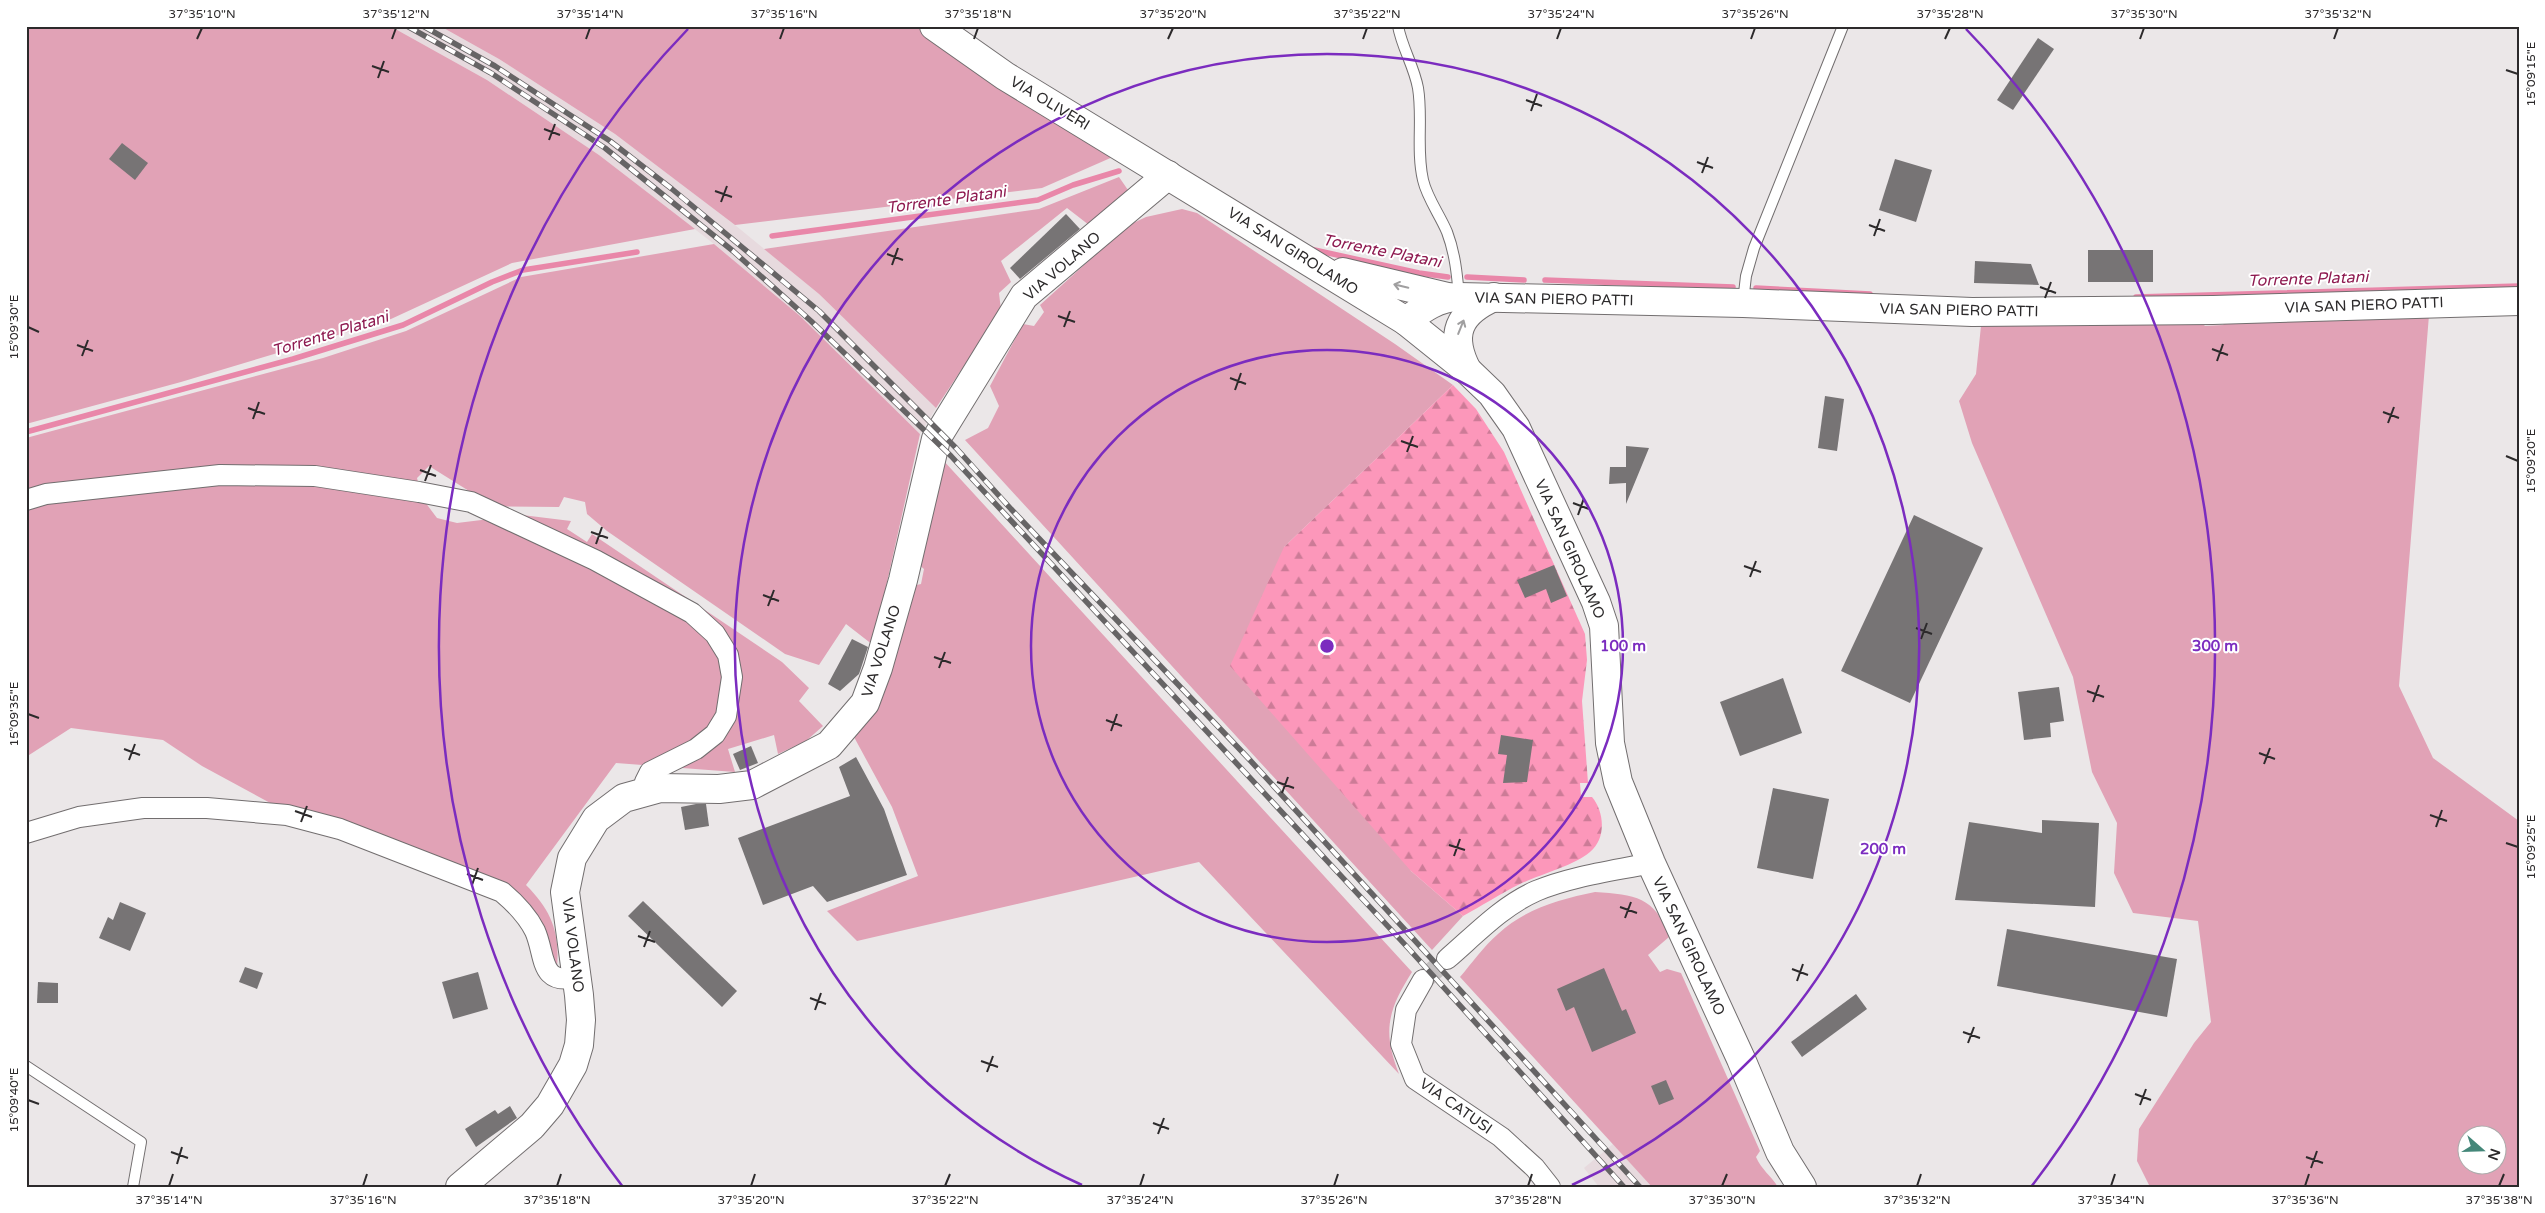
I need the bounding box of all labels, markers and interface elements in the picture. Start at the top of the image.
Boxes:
text: 37°35'10"N [168,7,236,21]
text: 37°35'12"N [362,7,430,21]
text: 37°35'14"N [556,7,624,21]
text: 37°35'16"N [750,7,818,21]
text: 37°35'18"N [944,7,1012,21]
text: 37°35'20"N [1139,7,1207,21]
text: 37°35'22"N [1333,7,1401,21]
text: 37°35'24"N [1527,7,1595,21]
text: 37°35'26"N [1721,7,1789,21]
text: 37°35'28"N [1916,7,1984,21]
text: 37°35'30"N [2110,7,2178,21]
text: 37°35'32"N [2304,7,2372,21]
text: 15°09'15"E [2524,41,2538,106]
street label: VIA OLIVERI [1007,72,1093,134]
water label: Torrente Platani [885,181,1009,218]
street label: VIA SAN GIROLAMO [1224,203,1362,299]
street label: VIA VOLANO [1020,228,1104,304]
water label: Torrente Platani [1321,230,1445,273]
water label: Torrente Platani [2247,267,2371,291]
one-way arrow [1393,281,1409,290]
street label: VIA SAN PIERO PATTI [1474,289,1634,309]
street label: VIA SAN PIERO PATTI [2284,293,2444,317]
text: 15°09'30"E [7,294,21,359]
street label: VIA SAN PIERO PATTI [1879,300,2039,320]
water label: Torrente Platani [270,306,393,361]
one-way arrow [1457,320,1466,335]
text: 15°09'20"E [2524,428,2538,493]
street label: VIA SAN GIROLAMO [1531,476,1609,622]
street label: VIA VOLANO [858,603,904,699]
centre of rings [1318,637,1336,655]
text: 100 m [1600,637,1646,655]
text: 300 m [2192,637,2238,655]
text: 15°09'35"E [7,681,21,746]
text: 15°09'25"E [2524,814,2538,879]
text: 200 m [1860,840,1906,858]
street label: VIA SAN GIROLAMO [1649,874,1729,1018]
street label: VIA VOLANO [558,896,588,994]
text: 15°09'40"E [7,1067,21,1132]
street label: VIA CATUSI [1416,1074,1496,1138]
north arrow [2458,1126,2508,1176]
text: N [2484,1146,2504,1162]
text: 37°35'14"N [135,1193,203,1207]
text: 37°35'16"N [329,1193,397,1207]
text: 37°35'18"N [523,1193,591,1207]
text: 37°35'20"N [717,1193,785,1207]
text: 37°35'22"N [911,1193,979,1207]
text: 37°35'24"N [1106,1193,1174,1207]
text: 37°35'26"N [1300,1193,1368,1207]
text: 37°35'28"N [1494,1193,1562,1207]
text: 37°35'30"N [1688,1193,1756,1207]
text: 37°35'32"N [1883,1193,1951,1207]
text: 37°35'34"N [2077,1193,2145,1207]
text: 37°35'36"N [2271,1193,2339,1207]
text: 37°35'38"N [2465,1193,2533,1207]

